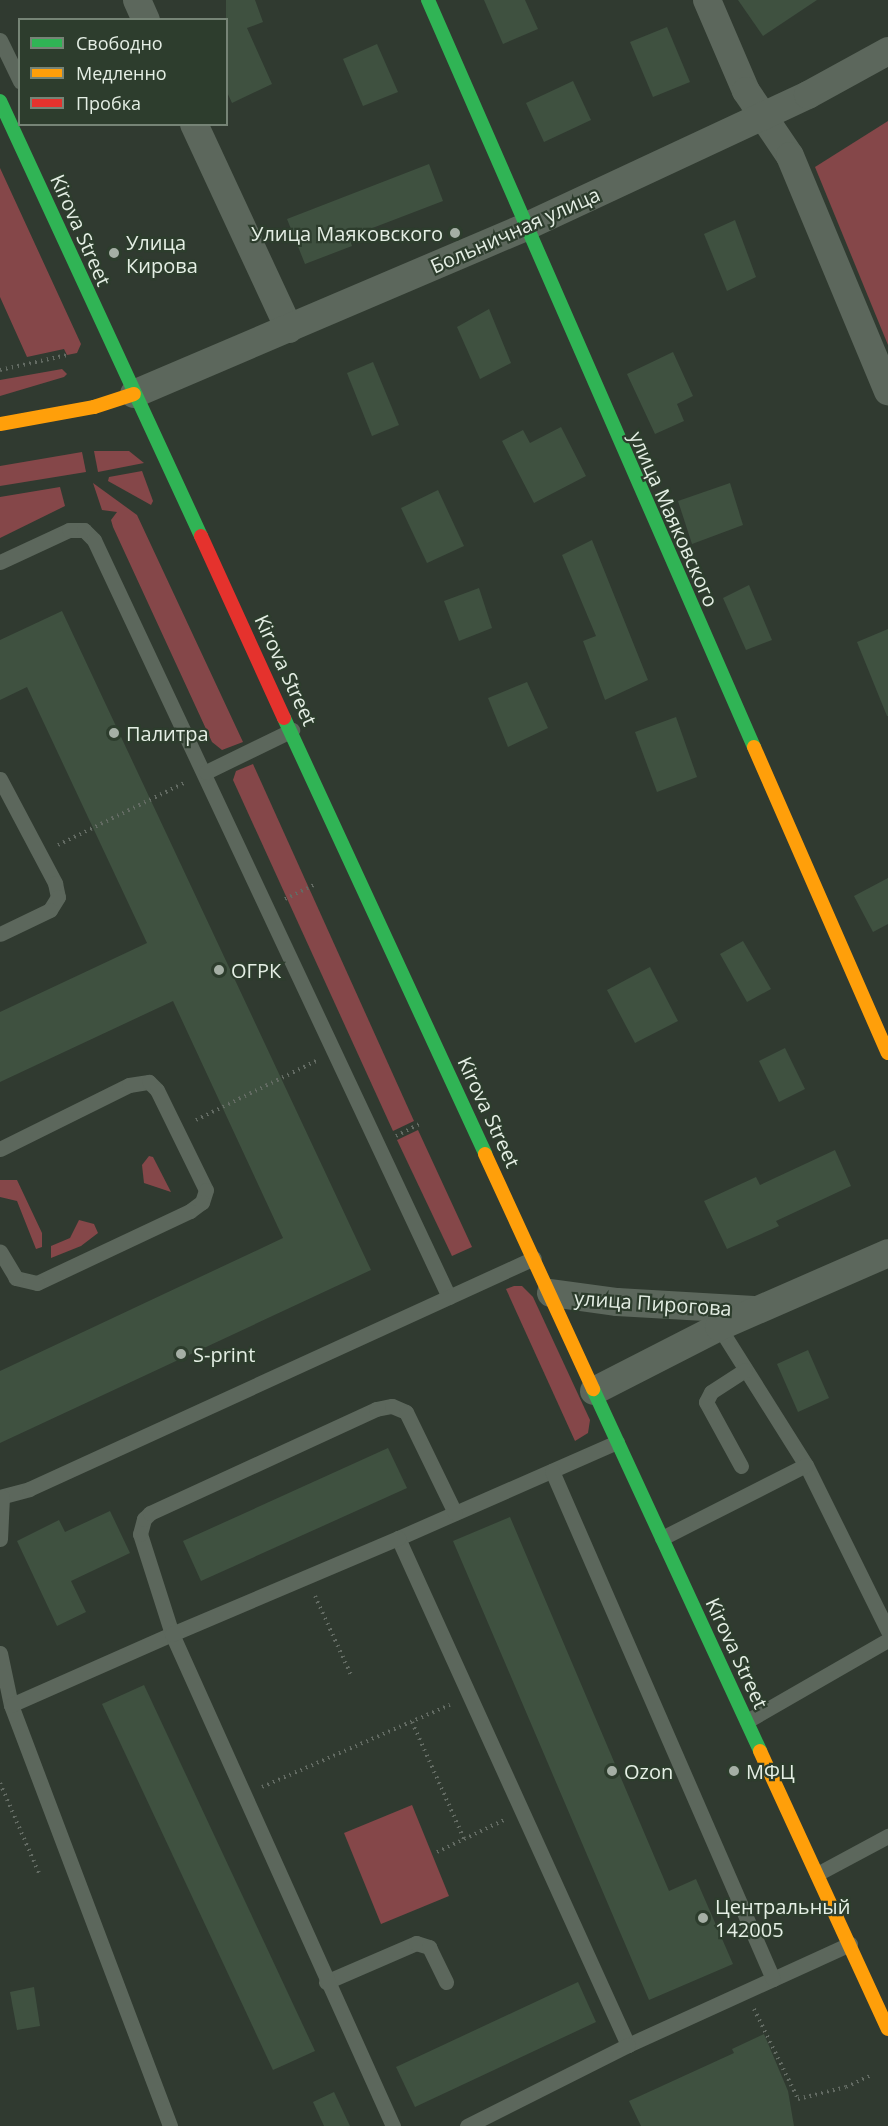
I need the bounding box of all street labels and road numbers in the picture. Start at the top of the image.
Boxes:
street label: Kirova Street [46,170,116,290]
street label: Больничная улица [427,182,603,278]
street label: улица Маяковского [624,428,724,610]
street label: Kirova Street [250,611,322,729]
street label: Kirova Street [453,1053,525,1171]
street label: улица Пирогова [573,1286,733,1320]
street label: Kirova Street [701,1594,773,1712]

